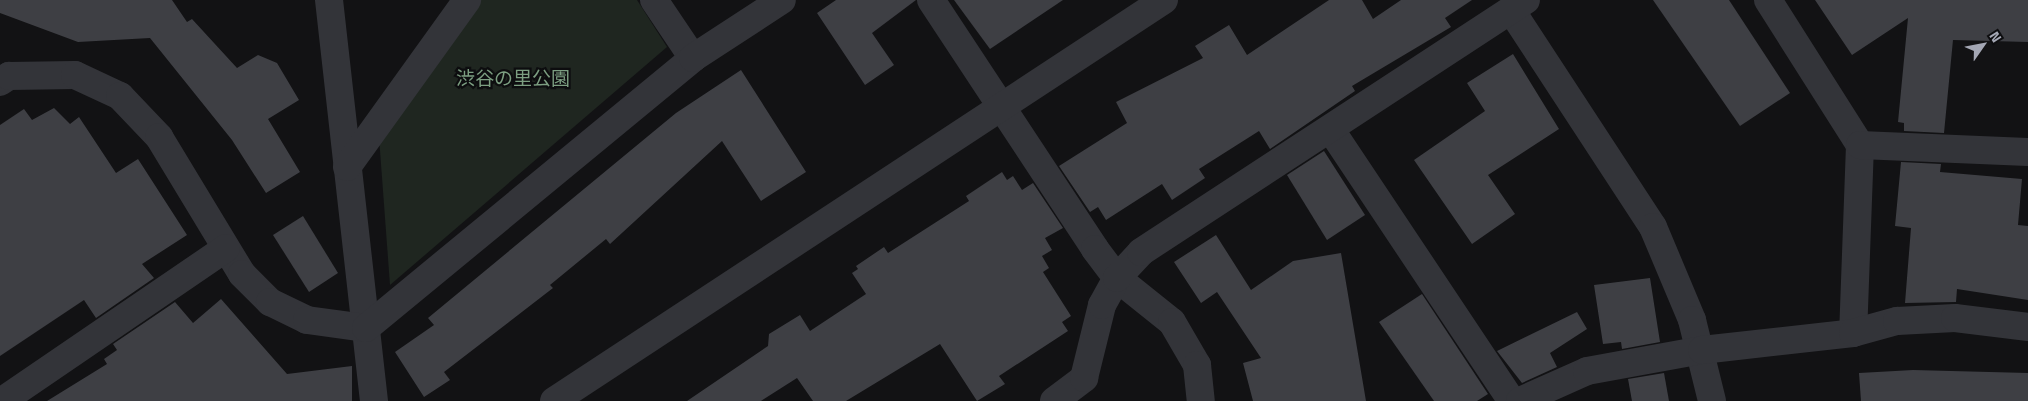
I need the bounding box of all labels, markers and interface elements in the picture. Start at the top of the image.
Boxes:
north arrow [1958,20,2008,70]
text: N [1985,27,2007,46]
park label: 渋谷の里公園 [456,67,570,89]

